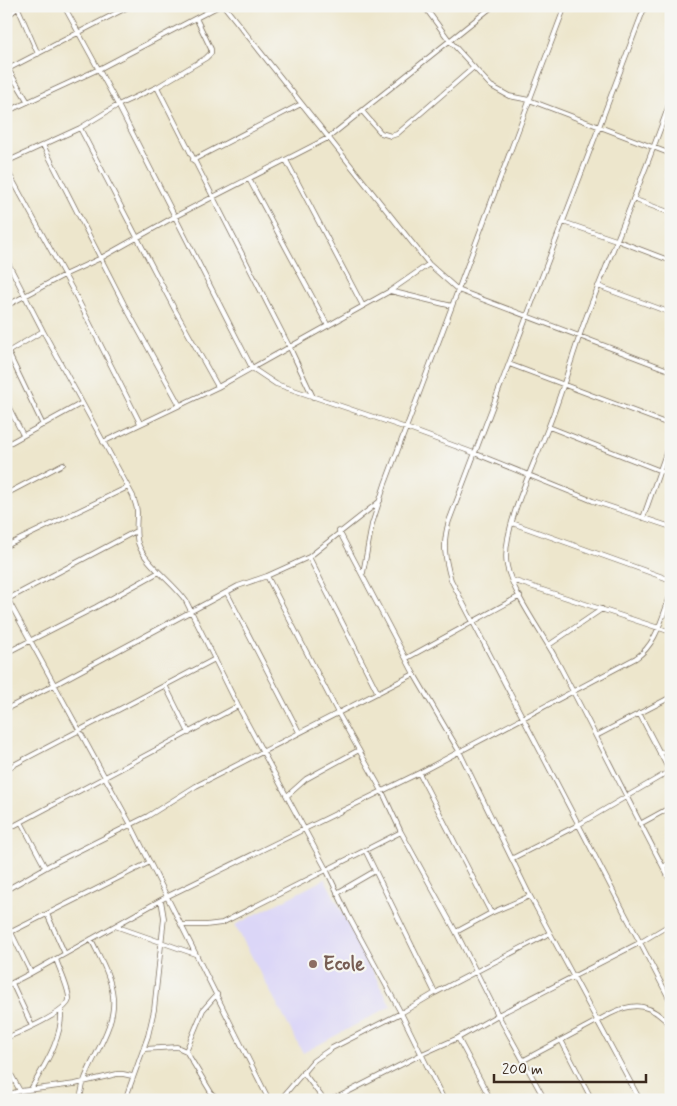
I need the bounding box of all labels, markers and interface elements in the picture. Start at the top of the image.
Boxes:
place label: Ecole [323,951,365,978]
marker: Ecole [307,958,319,970]
scale bar [494,1051,647,1083]
text: 200 m [502,1060,543,1080]

